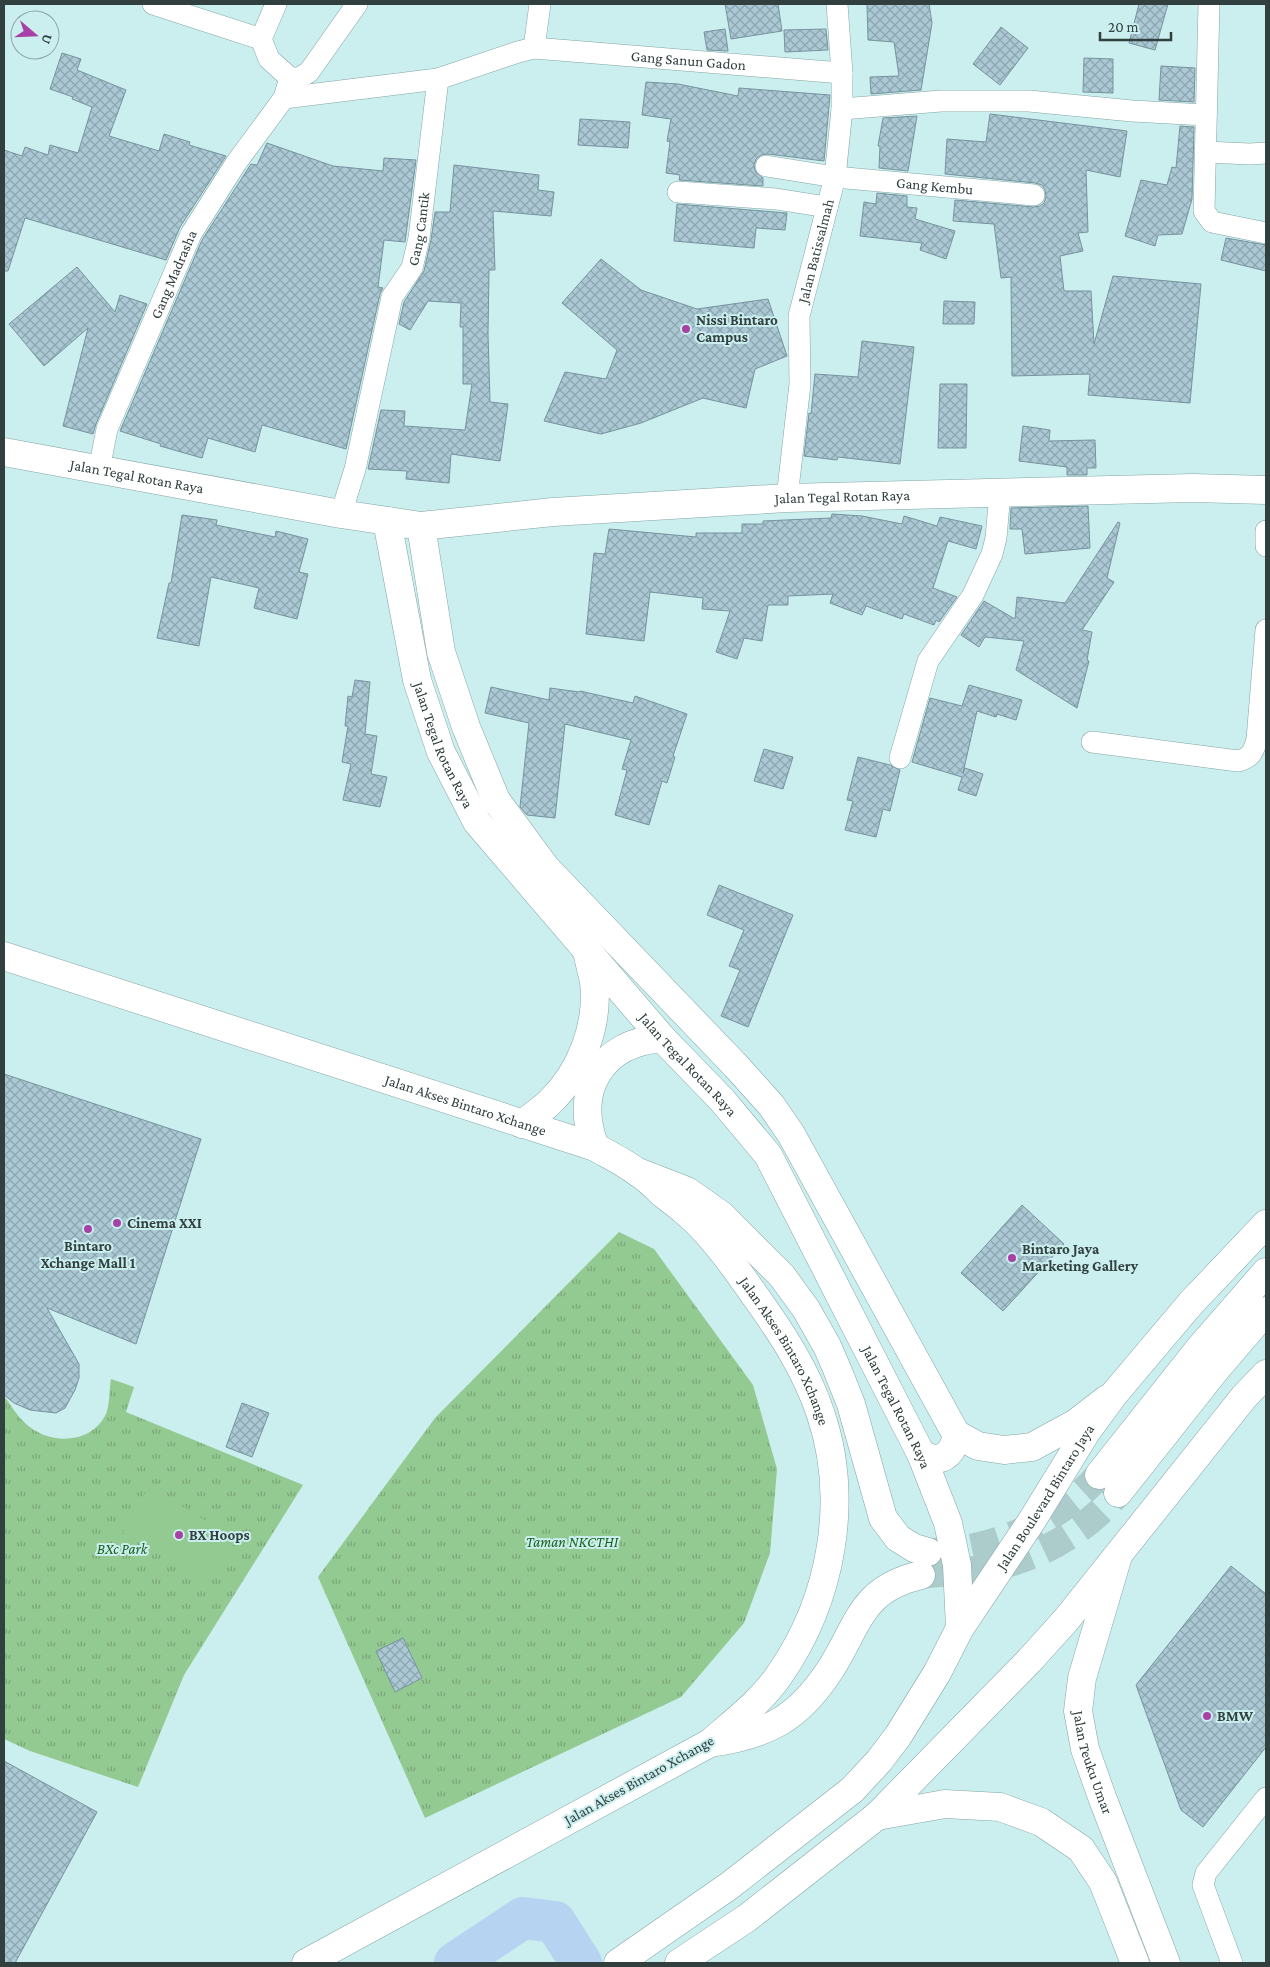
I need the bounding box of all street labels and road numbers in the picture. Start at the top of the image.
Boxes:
street label: Gang Sanun Gadon [630,48,747,73]
street label: Gang Kembu [895,175,974,197]
street label: Gang Cantik [405,190,433,267]
street label: Jalan Batissalmah [794,197,837,307]
street label: Gang Madrasha [147,228,200,321]
street label: Jalan Tegal Rotan Raya [67,456,205,497]
street label: Jalan Tegal Rotan Raya [772,487,910,508]
street label: Jalan Tegal Rotan Raya [409,678,476,811]
street label: Jalan Tegal Rotan Raya [634,1008,740,1119]
street label: Jalan Akses Bintaro Xchange [381,1071,549,1139]
street label: Jalan Akses Bintaro Xchange [734,1272,832,1428]
street label: Jalan Tegal Rotan Raya [857,1341,934,1471]
street label: Jalan Boulevard Bintaro Jaya [992,1421,1097,1575]
street label: Jalan Teuku Umar [1069,1707,1116,1817]
street label: Jalan Akses Bintaro Xchange [560,1732,717,1830]

